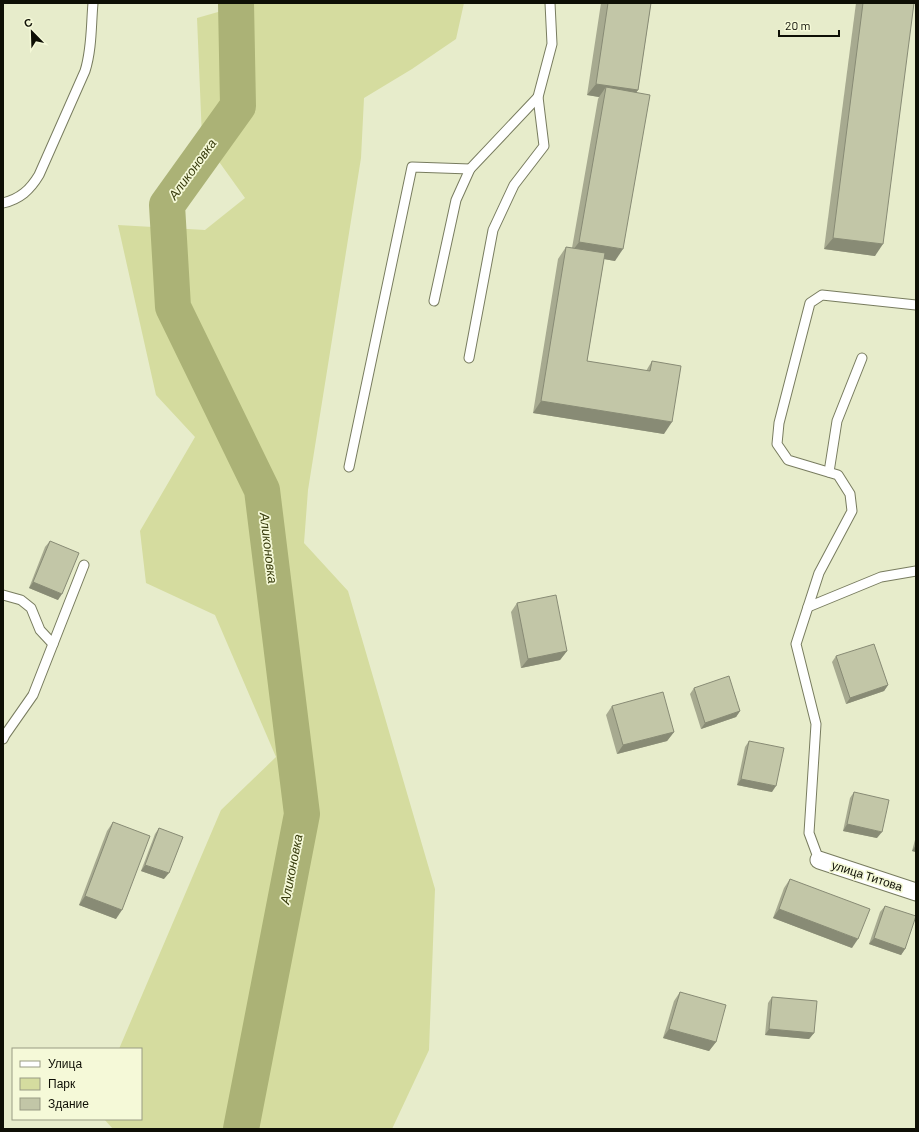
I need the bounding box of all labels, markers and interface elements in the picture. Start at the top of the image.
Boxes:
north arrow [12,12,52,52]
scale bar [779,12,839,38]
text: С [22,15,34,30]
text: 20 m [785,18,811,32]
water label: Аликоновка [164,136,219,203]
water label: Аликоновка [257,511,281,584]
water label: Аликоновка [276,833,306,906]
street label: улица Титова [830,857,905,894]
legend [12,1048,142,1120]
text: Улица [48,1056,82,1071]
text: Парк [48,1076,76,1091]
text: Здание [48,1096,89,1111]

